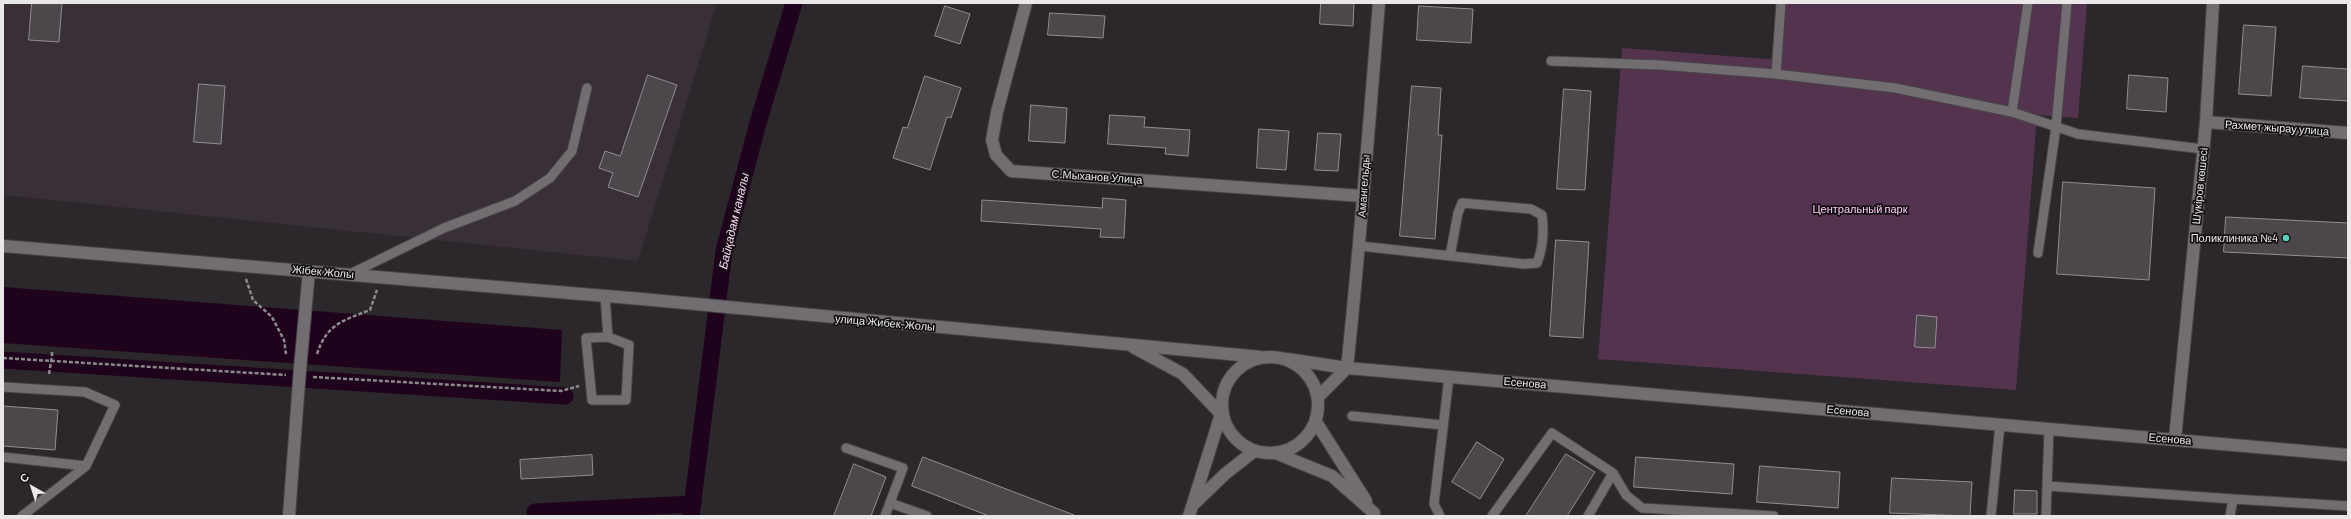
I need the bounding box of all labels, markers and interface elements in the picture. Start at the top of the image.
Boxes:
street label: Рахмет жырау улица [2224,118,2330,138]
street label: Шүкіров көшесі [2189,147,2211,225]
street label: Амангельды [1355,154,1373,218]
street label: С.Мыханов Улица [1051,167,1143,187]
water label: Байқадам каналы [716,171,752,271]
park label: Центральный парк [1812,202,1908,216]
place label: Поликлиника №4 [2191,231,2278,245]
marker: Поликлиника №4 [2281,233,2291,243]
street label: Жібек Жолы [291,263,355,281]
street label: улица Жибек-Жолы [834,312,936,334]
street label: Есенова [1503,375,1547,391]
street label: Есенова [1826,403,1870,419]
street label: Есенова [2148,431,2192,447]
north arrow [12,467,52,507]
text: С [17,470,31,485]

